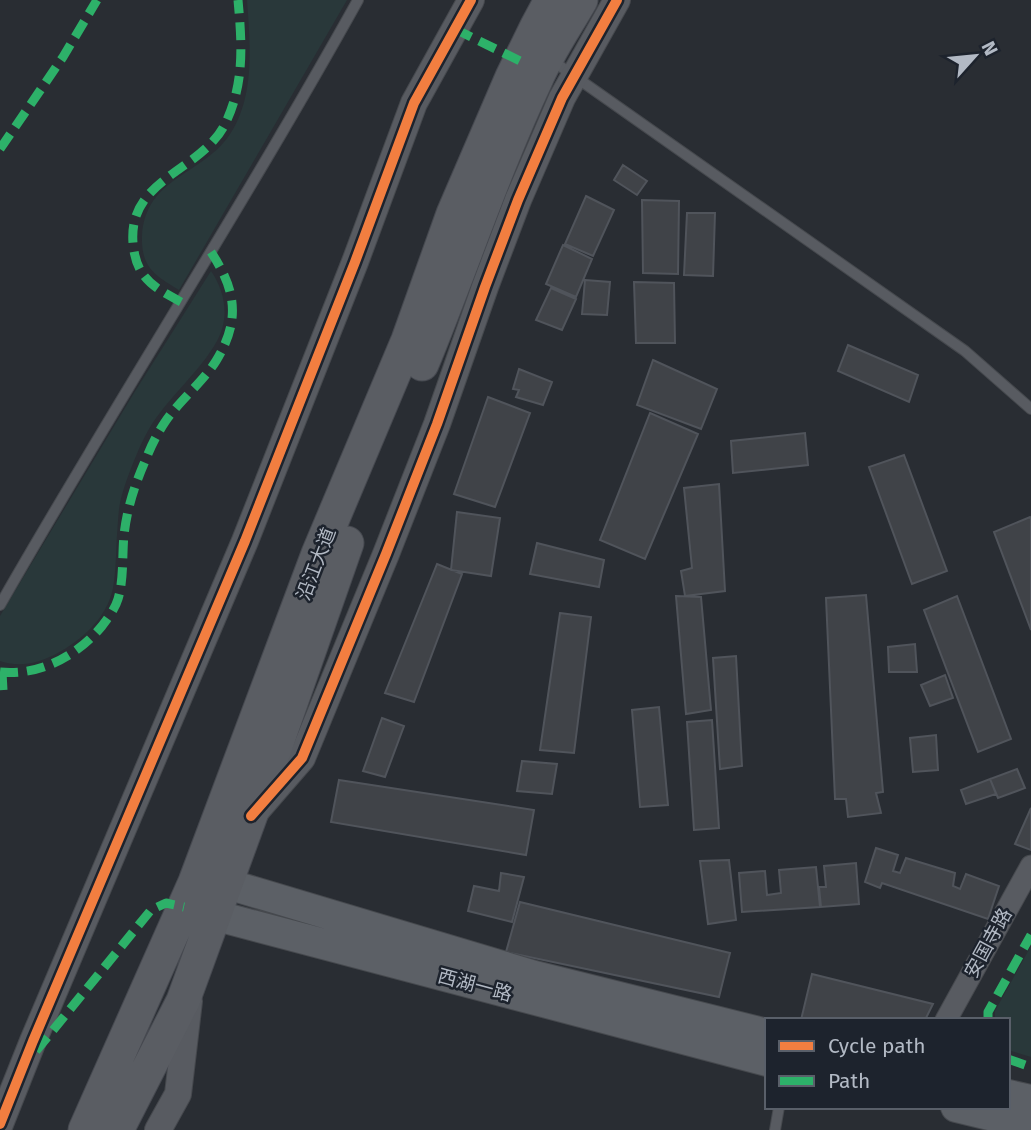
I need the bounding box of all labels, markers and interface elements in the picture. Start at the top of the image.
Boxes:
north arrow [940,21,1010,91]
text: N [977,38,1003,59]
street label: 沿江大道 [292,524,340,604]
street label: 安国寺路 [960,904,1016,982]
street label: 西湖一路 [435,964,515,1006]
legend [765,1018,1010,1109]
text: Cycle path [828,1033,926,1059]
text: Path [828,1068,870,1094]

